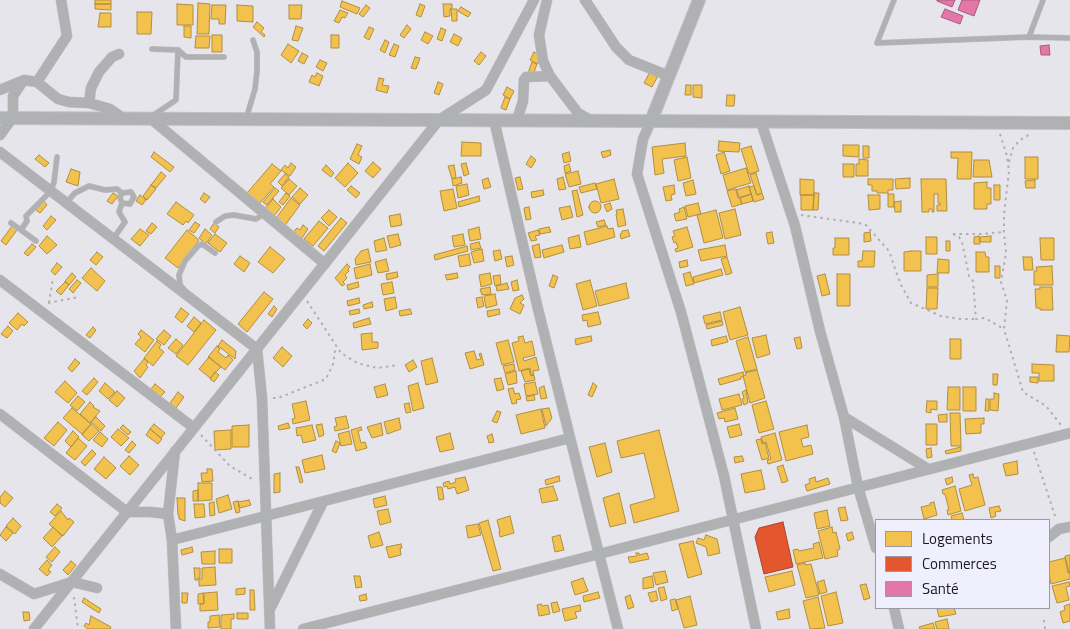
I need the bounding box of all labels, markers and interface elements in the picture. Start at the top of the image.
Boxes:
legend [875,519,1050,609]
text: Logements [922,527,993,550]
text: Commerces [922,552,997,575]
text: Santé [922,577,959,600]

